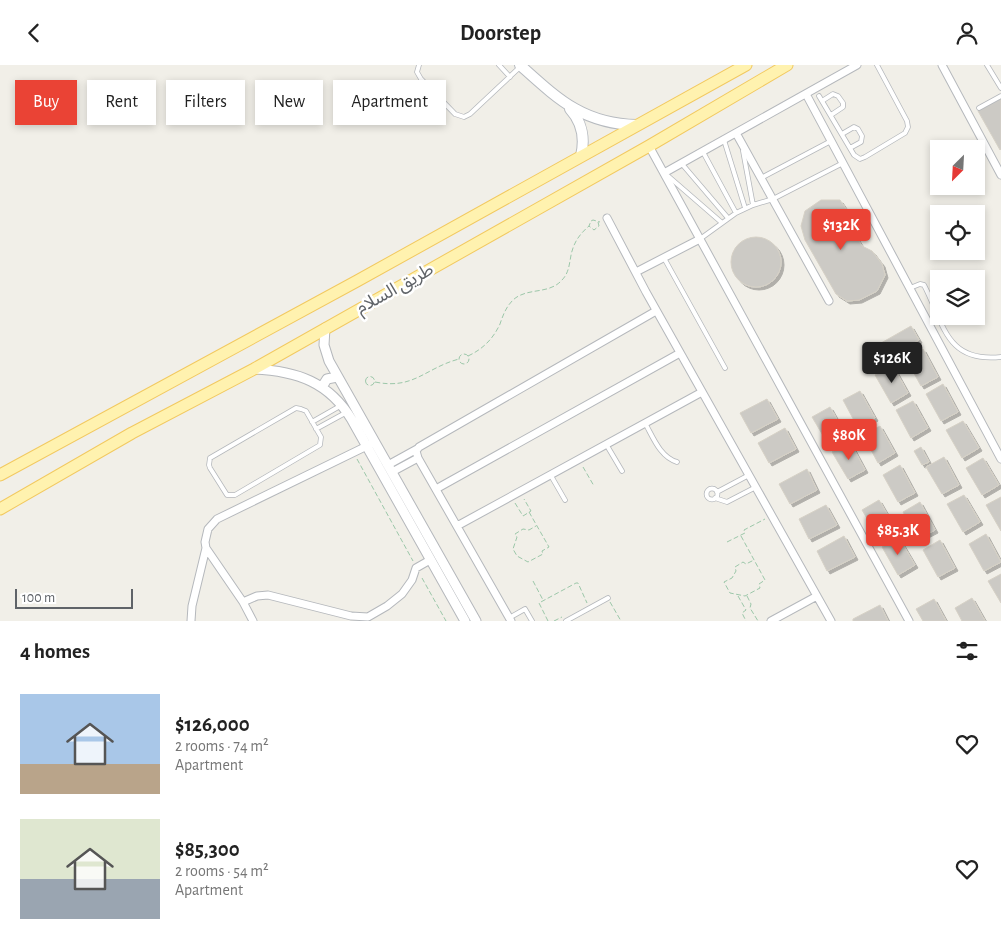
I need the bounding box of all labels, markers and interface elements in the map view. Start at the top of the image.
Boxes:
icon: back [20,19,48,47]
icon: person [953,19,981,47]
text: Doorstep [460,22,541,44]
chip: Buy [15,80,77,125]
chip: Rent [87,80,156,125]
chip: Filters [166,80,245,125]
chip: New [255,80,323,125]
chip: Apartment [333,80,446,125]
north arrow [930,140,985,195]
map controls [930,140,985,325]
button: locate [930,205,985,260]
pin: $132K [806,209,876,251]
text: $132K [823,217,859,233]
street label: طريق السلام [353,260,439,321]
button: layers [930,270,985,325]
pin: $126K [857,341,927,384]
text: $126K [873,350,911,366]
pin: $80K [819,419,879,461]
text: $80K [833,427,865,443]
pin: $85.3K [857,513,939,556]
text: $85.3K [877,522,919,538]
scale bar [15,586,132,609]
text: 100 m [22,591,55,605]
icon: filters [953,637,981,665]
text: 4 homes [20,641,90,662]
icon: home [60,714,120,774]
text: $126,000 [175,714,250,735]
icon: heart [953,730,981,758]
text: 2 rooms · 74 m² [175,738,269,754]
text: Apartment [175,757,243,773]
icon: home [60,839,120,899]
text: $85,300 [175,839,240,860]
icon: heart [953,855,981,883]
text: 2 rooms · 54 m² [175,863,269,879]
text: Apartment [175,882,243,898]

